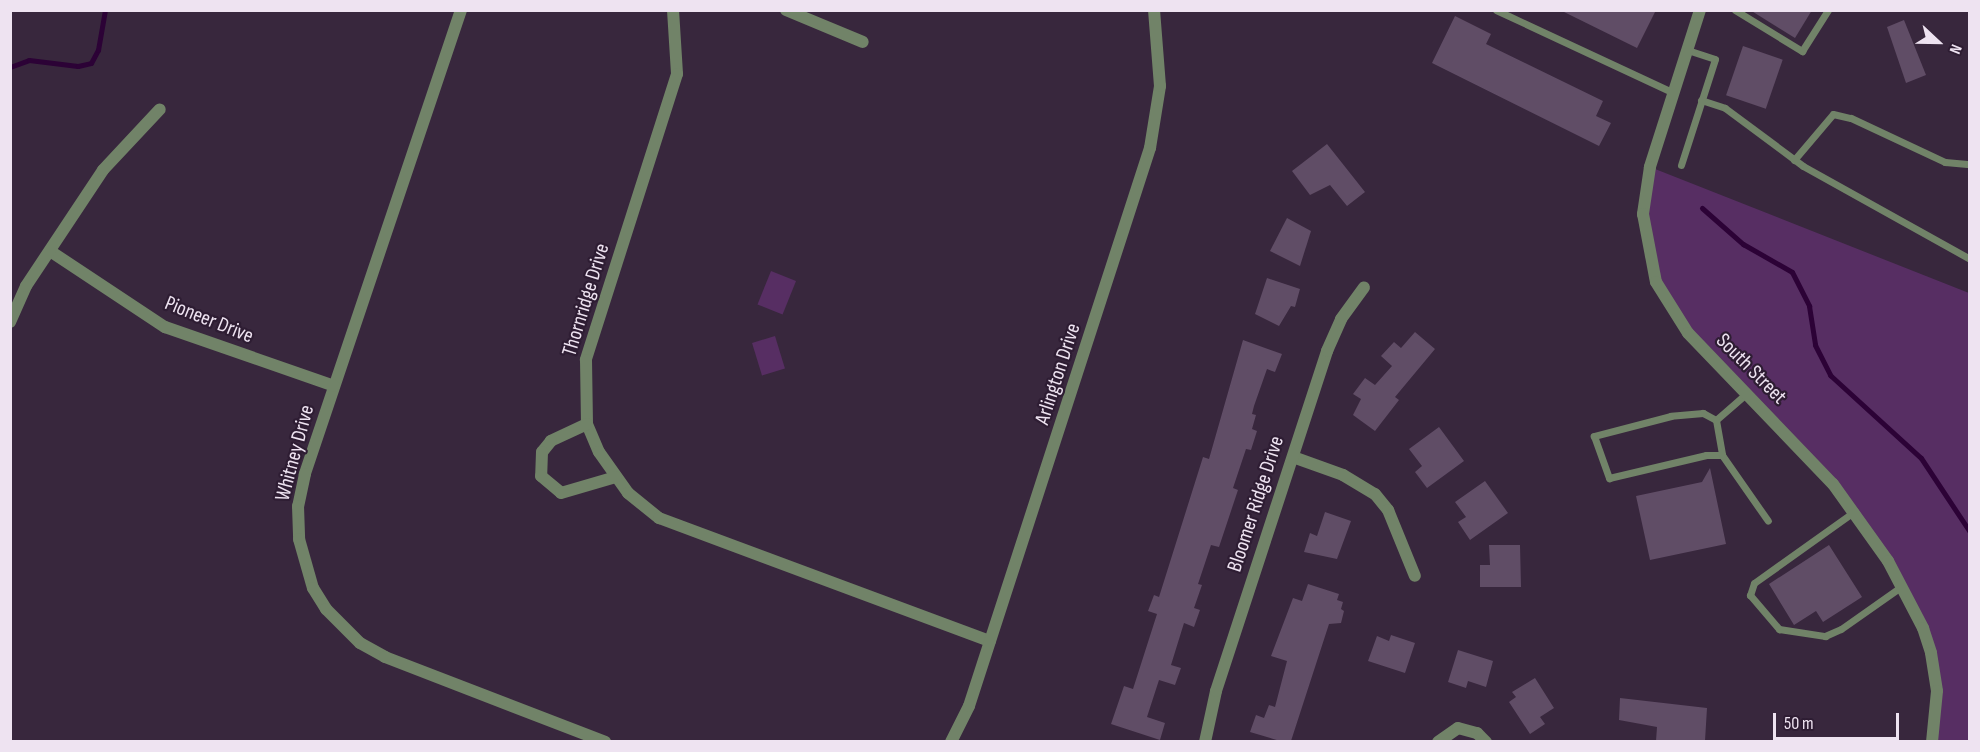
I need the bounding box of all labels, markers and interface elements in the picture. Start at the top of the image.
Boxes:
north arrow [1908,12,1968,72]
text: N [1945,41,1966,56]
street label: Thornridge Drive [557,241,615,359]
street label: Pioneer Drive [161,291,257,349]
street label: Arlington Drive [1030,320,1086,428]
street label: South Street [1710,328,1792,410]
street label: Whitney Drive [270,402,320,504]
street label: Bloomer Ridge Drive [1222,433,1290,575]
scale bar [1776,701,1902,739]
text: 50 m [1784,713,1814,734]

